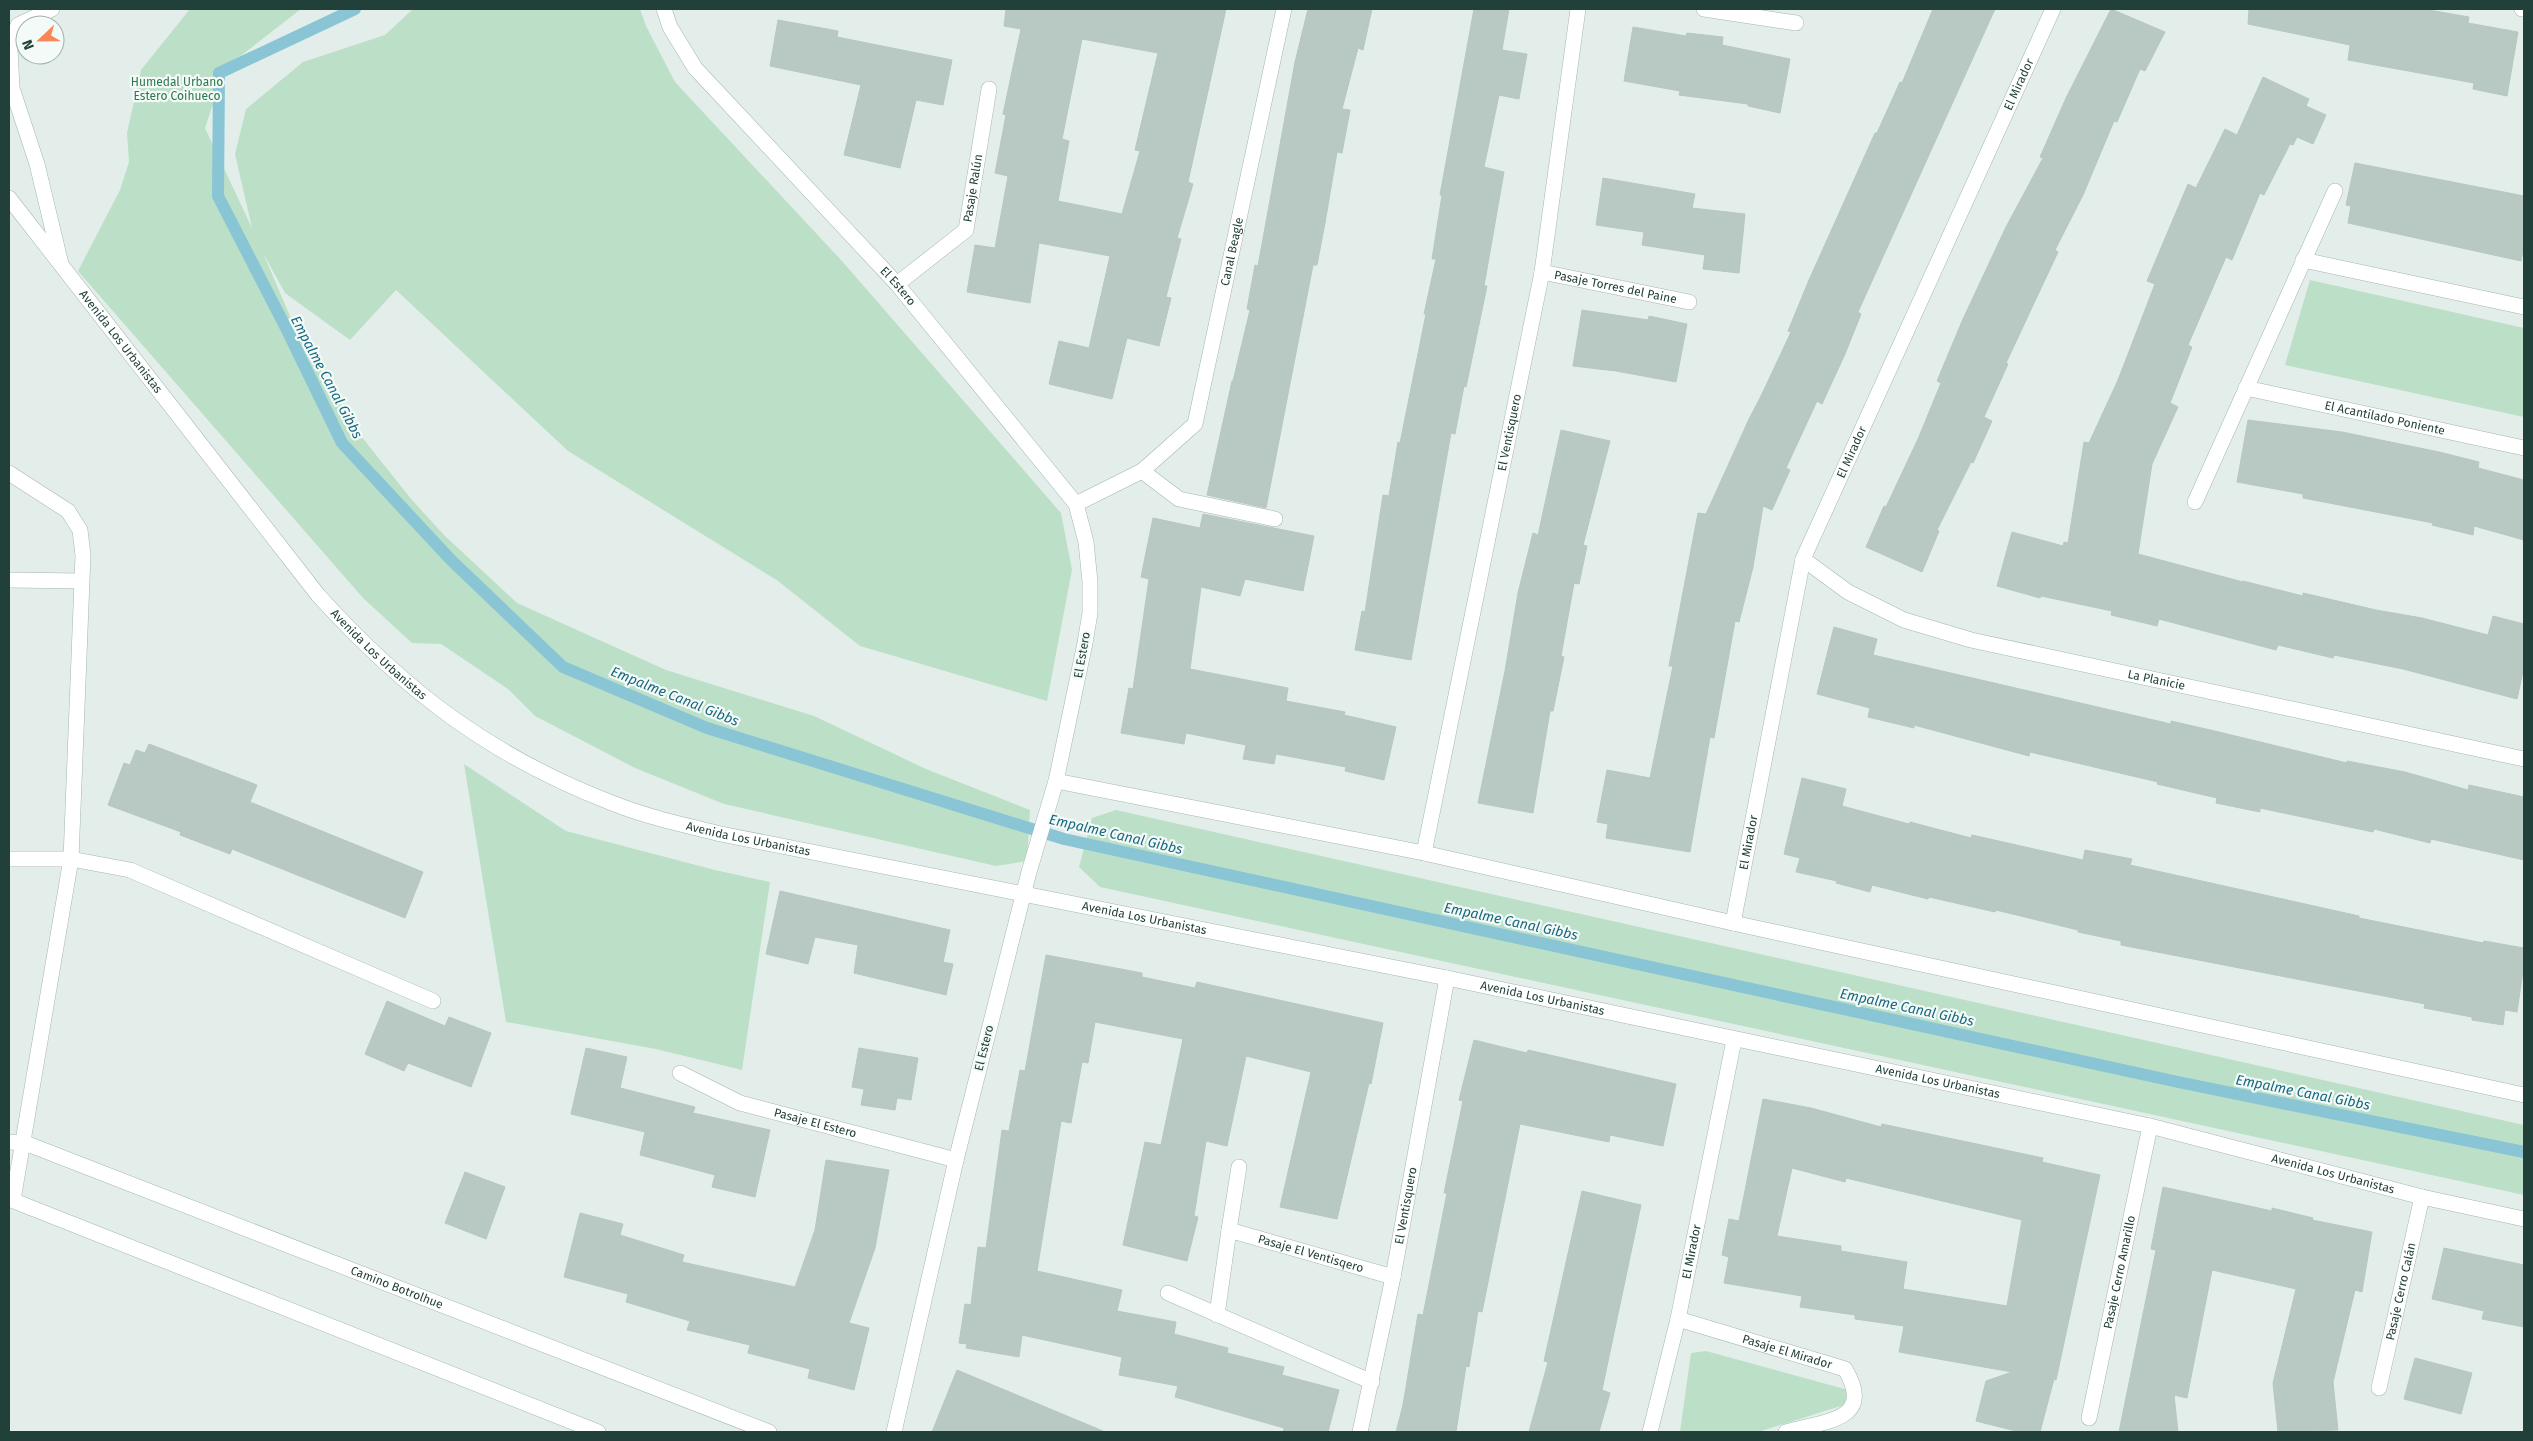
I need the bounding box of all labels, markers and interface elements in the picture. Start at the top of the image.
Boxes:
north arrow [15,15,65,65]
text: N [19,37,38,52]
street label: El Mirador [2001,56,2037,113]
park label: Humedal Urbano Estero Coihueco [131,75,223,103]
street label: Pasaje Ralún [960,153,985,223]
street label: Canal Beagle [1218,216,1246,287]
street label: El Estero [877,264,919,308]
street label: Pasaje Torres del Paine [1553,268,1678,306]
street label: Avenida Los Urbanistas [76,287,165,396]
water label: Empalme Canal Gibbs [287,313,366,442]
street label: El Ventisquero [1495,393,1524,472]
street label: El Acantilado Poniente [2323,398,2446,438]
street label: El Mirador [1834,424,1870,480]
street label: Avenida Los Urbanistas [328,606,430,703]
street label: El Estero [1071,631,1093,679]
water label: Empalme Canal Gibbs [608,663,742,730]
street label: La Planicie [2126,667,2187,693]
water label: Empalme Canal Gibbs [1047,811,1185,858]
street label: El Mirador [1736,814,1761,871]
street label: Avenida Los Urbanistas [685,819,812,859]
street label: Avenida Los Urbanistas [1081,899,1208,937]
water label: Empalme Canal Gibbs [1442,899,1580,944]
street label: Avenida Los Urbanistas [1479,978,1606,1018]
water label: Empalme Canal Gibbs [1838,985,1976,1030]
street label: El Estero [972,1024,996,1072]
street label: Avenida Los Urbanistas [1874,1061,2002,1101]
water label: Empalme Canal Gibbs [2234,1071,2372,1114]
street label: Pasaje El Estero [773,1105,858,1140]
street label: Avenida Los Urbanistas [2270,1151,2396,1197]
street label: El Ventisquero [1392,1166,1420,1245]
street label: Pasaje Cerro Amarillo [2101,1214,2138,1330]
street label: El Mirador [1679,1223,1704,1280]
street label: Pasaje El Ventisqero [1256,1232,1365,1275]
street label: Pasaje Cerro Calán [2383,1241,2419,1342]
street label: Camino Botrolhue [349,1263,445,1312]
street label: Pasaje El Mirador [1741,1332,1834,1372]

